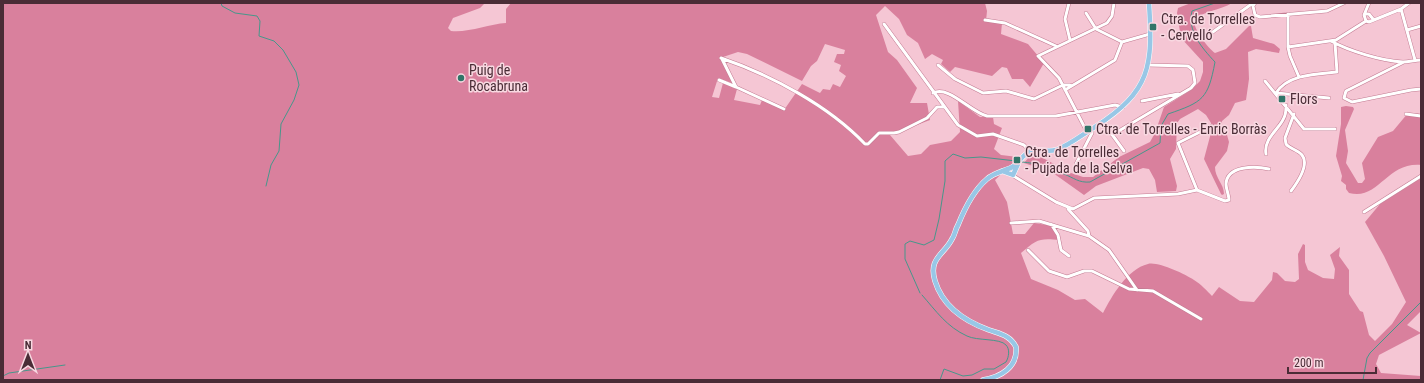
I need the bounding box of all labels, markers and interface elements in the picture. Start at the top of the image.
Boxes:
place label: Ctra. de Torrelles - Cervelló [1161,11,1255,43]
marker: Ctra. de Torrelles - Cervelló [1148,22,1158,32]
place label: Puig de Rocabruna [469,62,528,94]
marker: Puig de Rocabruna [456,73,466,83]
place label: Flors [1290,91,1318,107]
marker: Flors [1277,94,1287,104]
place label: Ctra. de Torrelles - Enric Borràs [1096,121,1267,137]
marker: Ctra. de Torrelles - Enric Borràs [1083,124,1093,134]
place label: Ctra. de Torrelles - Pujada de la Selva [1025,144,1132,176]
marker: Ctra. de Torrelles - Pujada de la Selva [1012,155,1022,165]
north arrow [8,335,48,375]
text: N [25,339,32,352]
scale bar [1288,349,1376,375]
text: 200 m [1294,356,1324,370]

